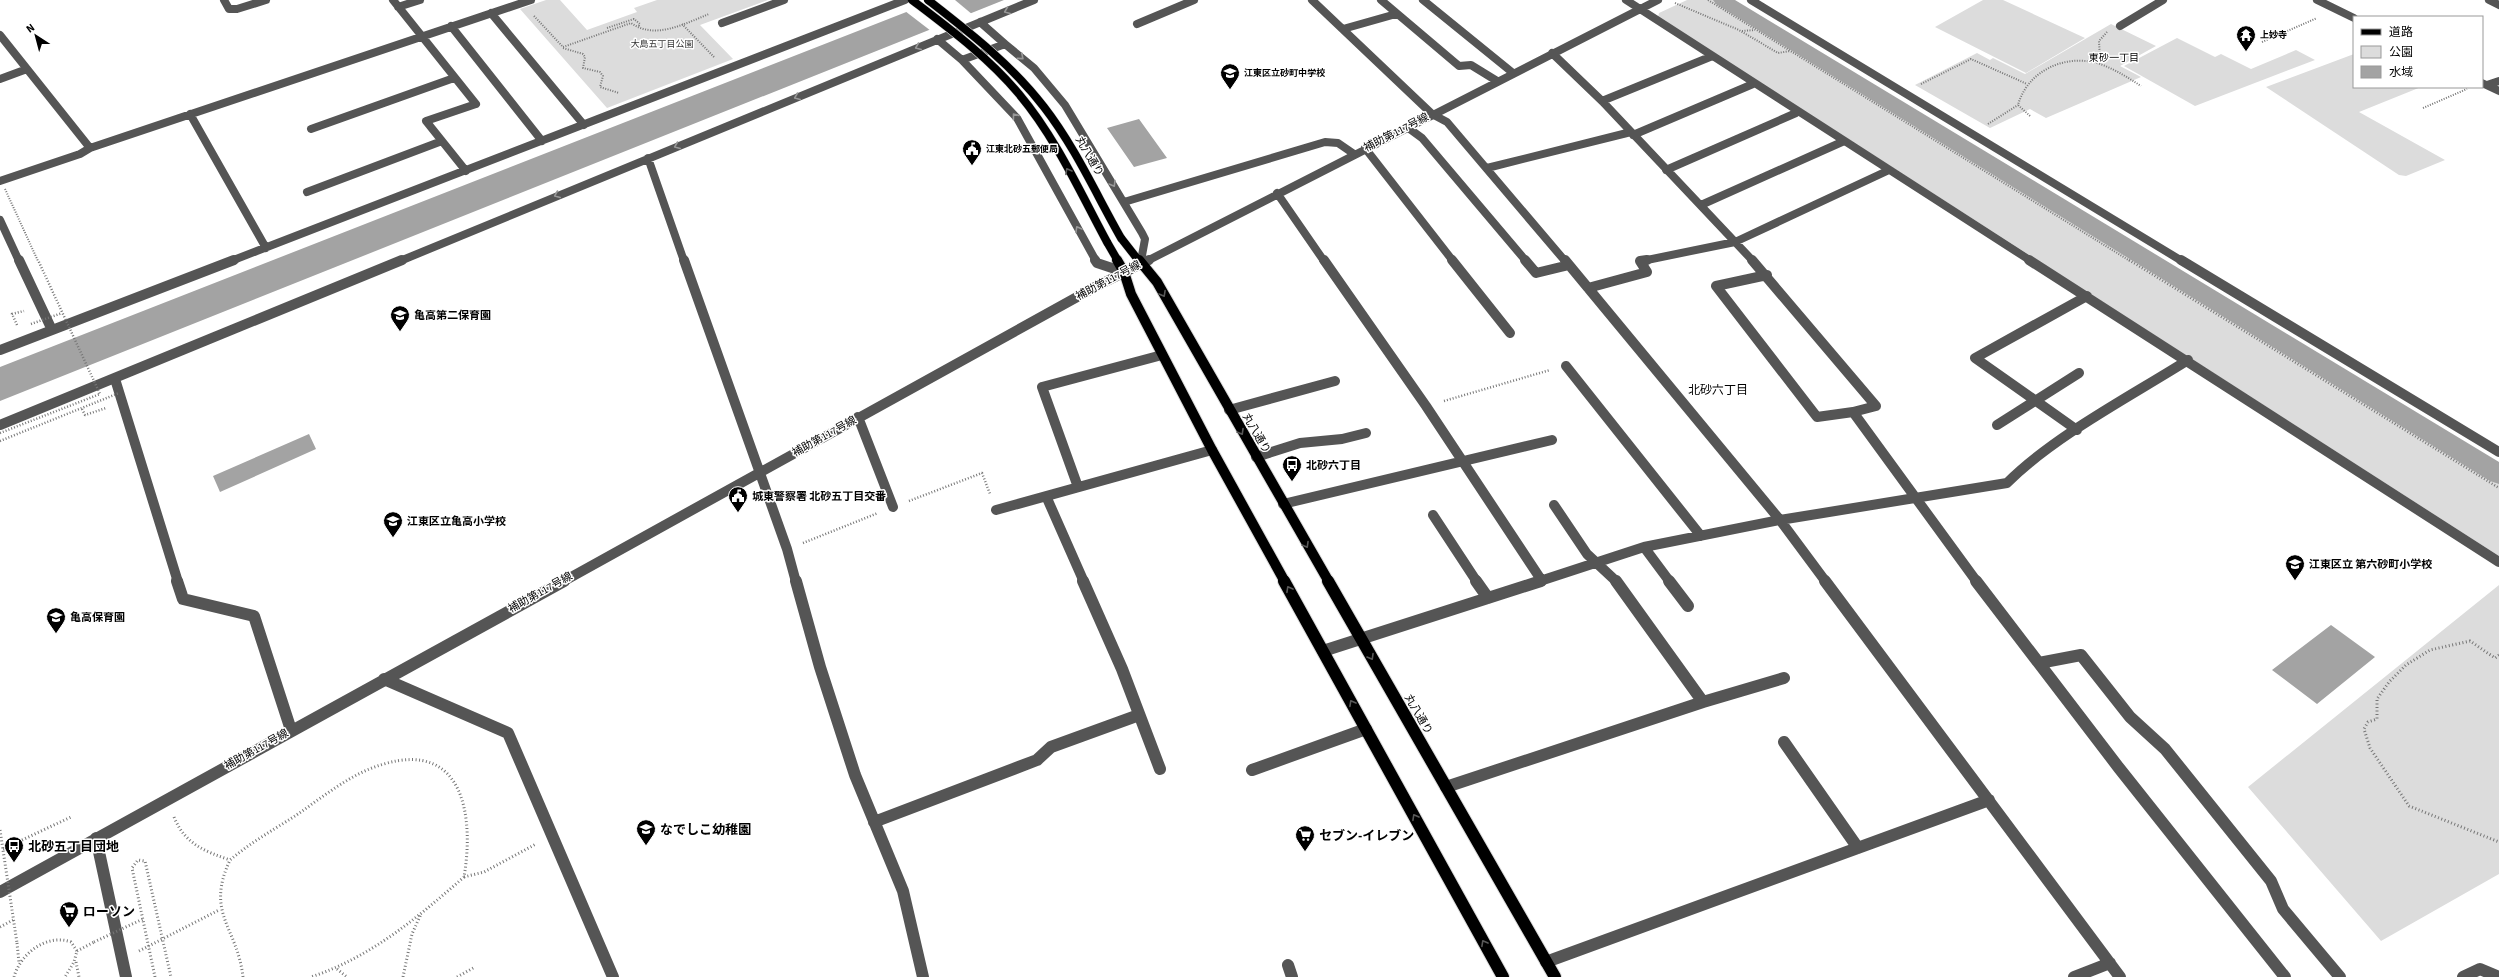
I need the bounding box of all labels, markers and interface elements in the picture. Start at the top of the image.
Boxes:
one-way arrow [1004,6,1012,14]
north arrow [16,16,56,56]
legend [2353,16,2483,88]
text: N [23,20,38,37]
temple icon: 上妙寺 [2235,24,2257,52]
text: 道路 [2389,24,2413,41]
place label: 上妙寺 [2260,29,2287,42]
park label: 大島五丁目公園 [630,38,694,51]
one-way arrow [914,42,922,50]
text: 公園 [2389,44,2413,61]
district label: 東砂一丁目 [2089,51,2139,65]
one-way arrow [1016,52,1024,59]
school or university icon: 江東区立砂町中学校 [1219,62,1241,90]
text: 水域 [2389,64,2413,81]
place label: 江東区立砂町中学校 [1244,67,1326,80]
one-way arrow [794,92,801,100]
street label: 補助第117号線 [1361,110,1431,155]
one-way arrow [1012,114,1019,121]
street label: 丸八通り [1072,133,1107,179]
public building icon: 江東北砂五郵便局 [961,138,983,166]
one-way arrow [674,141,681,149]
place label: 江東北砂五郵便局 [986,143,1058,156]
one-way arrow [1065,168,1072,175]
one-way arrow [1108,180,1115,187]
one-way arrow [554,191,561,199]
one-way arrow [1076,226,1083,233]
street label: 補助第117号線 [1073,257,1143,304]
one-way arrow [1159,290,1166,298]
school or university icon: 亀高第二保育園 [389,304,411,332]
place label: 亀高第二保育園 [414,308,491,323]
district label: 北砂六丁目 [1688,382,1748,399]
street label: 丸八通り [1239,410,1274,456]
street label: 補助第117号線 [789,413,859,460]
one-way arrow [1237,428,1244,435]
bus stop icon: 北砂六丁目 [1281,454,1303,482]
place label: 北砂六丁目 [1306,458,1361,473]
public building icon: 城東警察署 北砂五丁目交番 [727,485,749,513]
place label: 城東警察署 北砂五丁目交番 [752,489,886,504]
school or university icon: 江東区立亀高小学校 [382,510,404,538]
place label: 江東区立亀高小学校 [407,514,506,529]
one-way arrow [1302,541,1309,548]
school or university icon: 江東区立 第六砂町小学校 [2284,553,2306,581]
place label: 江東区立 第六砂町小学校 [2309,557,2432,572]
street label: 補助第117号線 [505,569,575,616]
one-way arrow [1286,586,1294,593]
school or university icon: 亀高保育園 [45,606,67,634]
place label: 亀高保育園 [70,610,125,625]
one-way arrow [1367,653,1374,660]
street label: 丸八通り [1401,691,1436,737]
one-way arrow [1349,700,1356,707]
street label: 補助第117号線 [221,726,291,773]
one-way arrow [1412,814,1419,821]
school or university icon: なでしこ幼稚園 [635,818,657,846]
place label: なでしこ幼稚園 [660,821,751,839]
supermarket icon: セブン-イレブン [1294,824,1316,852]
place label: セブン-イレブン [1319,827,1414,845]
bus stop icon: 北砂五丁目団地 [3,835,25,863]
place label: 北砂五丁目団地 [28,838,119,856]
supermarket icon: ローソン [58,900,80,928]
place label: ローソン [83,903,135,921]
one-way arrow [1482,940,1489,947]

